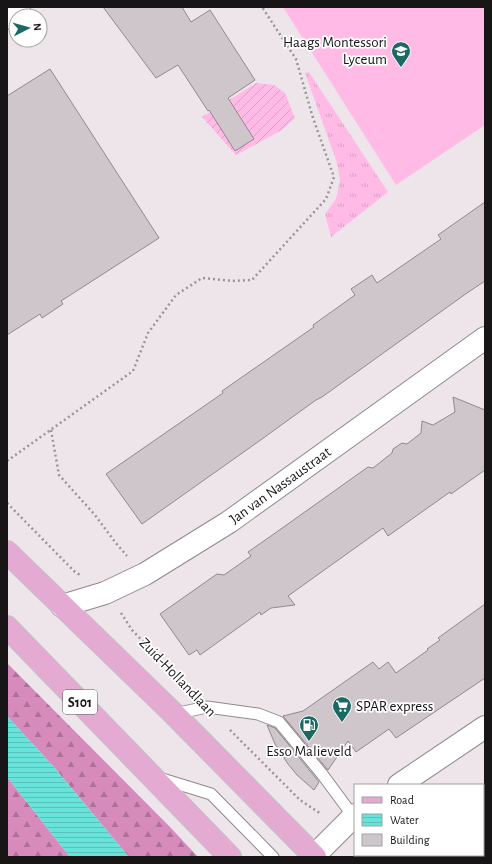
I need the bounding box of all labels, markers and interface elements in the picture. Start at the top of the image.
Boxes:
north arrow [8,8,48,48]
text: N [32,23,43,31]
place label: Haags Montessori Lyceum [283,35,387,67]
school or university icon: Haags Montessori Lyceum [390,40,412,68]
street label: Jan van Nassaustraat [227,444,334,527]
street label: Zuid-Hollandlaan [136,635,219,720]
road number: S101 [63,690,97,714]
supermarket icon: SPAR express [331,695,353,723]
place label: SPAR express [356,699,433,714]
fuel station icon: Esso Malieveld [298,714,320,742]
place label: Esso Malieveld [266,744,352,759]
legend [354,784,484,856]
text: Road [390,794,414,806]
text: Water [390,814,419,826]
text: Building [390,834,430,846]

